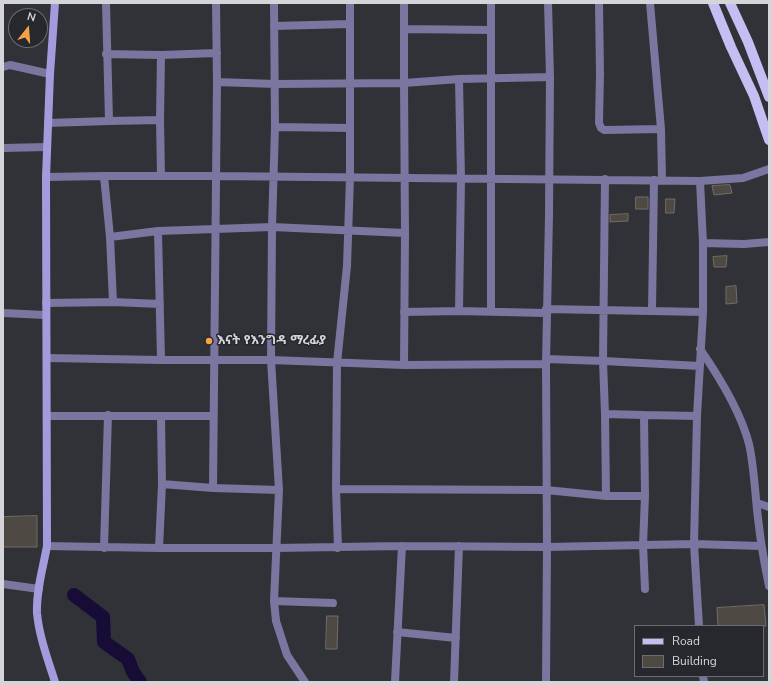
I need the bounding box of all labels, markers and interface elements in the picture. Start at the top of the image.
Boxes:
north arrow [8,8,48,48]
text: N [25,9,37,25]
place label: እናት የእንግዳ ማረፊያ [217,333,326,349]
marker: እናት የእንግዳ ማረፊያ [204,336,214,346]
legend [634,625,764,677]
text: Road [672,633,700,649]
text: Building [672,653,717,669]

